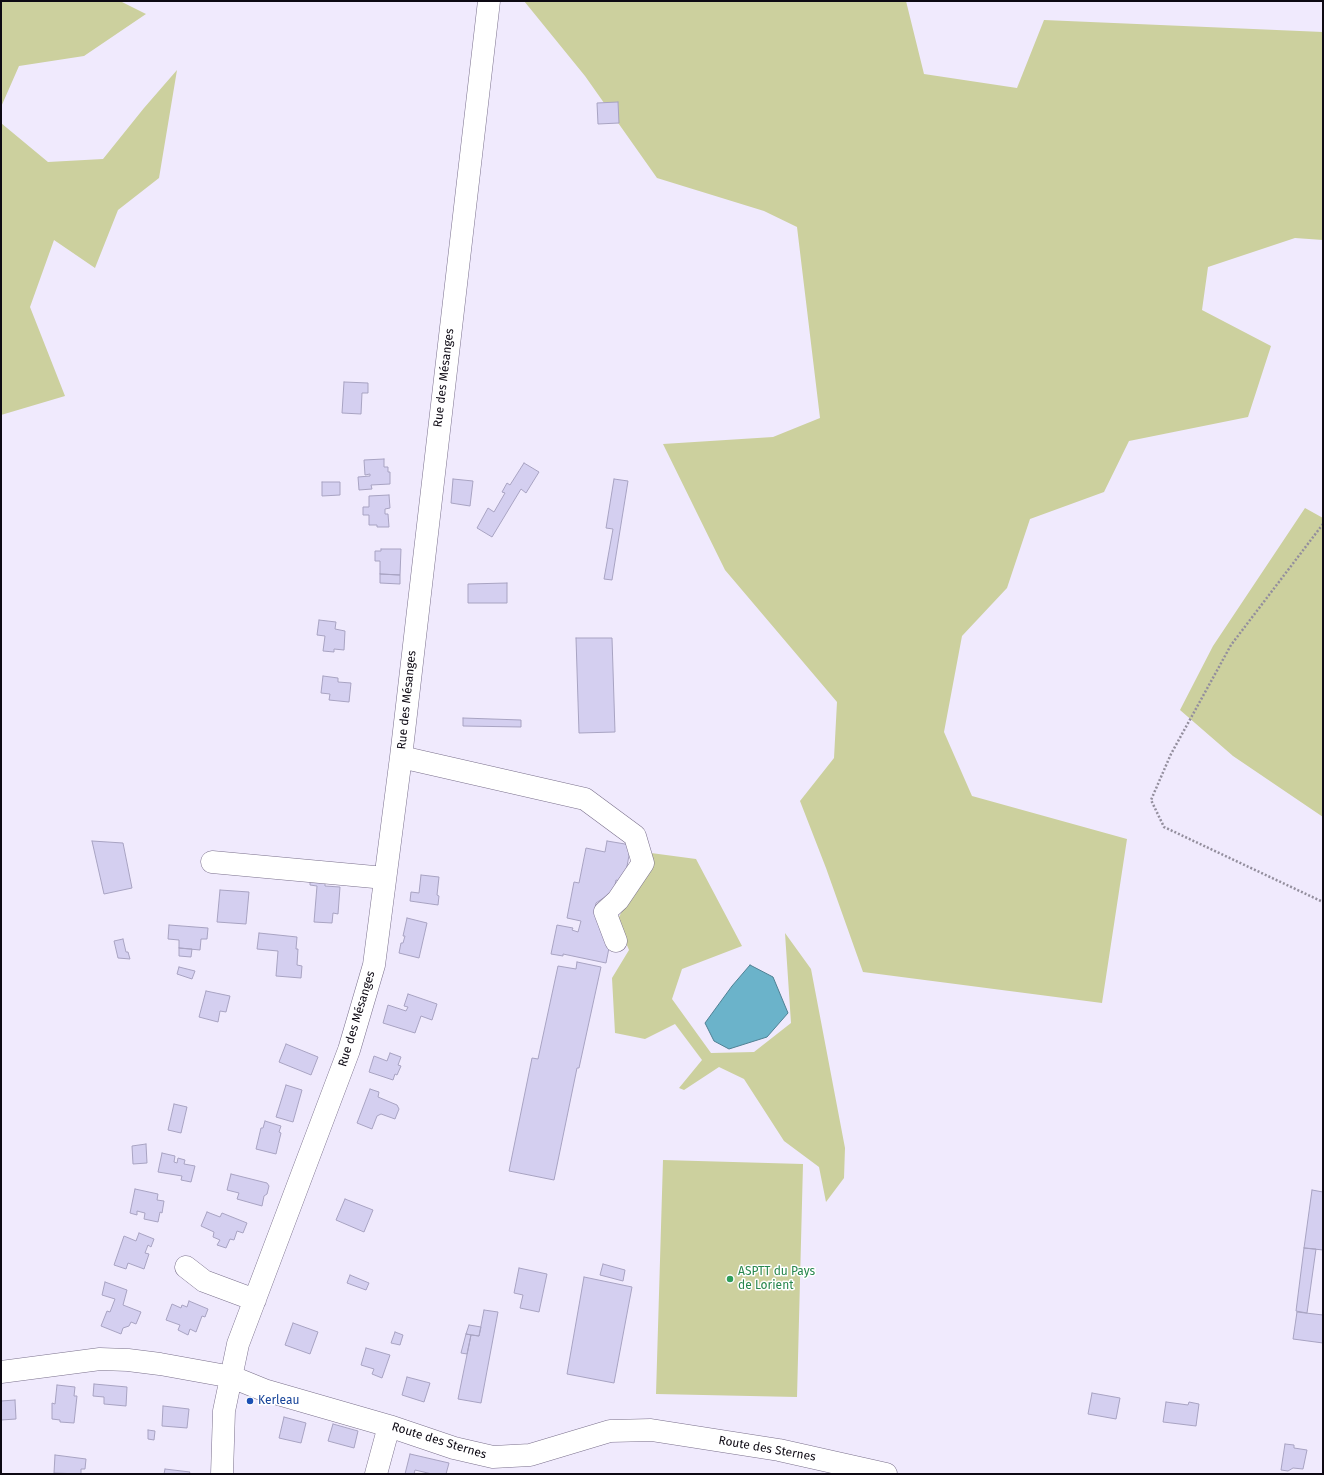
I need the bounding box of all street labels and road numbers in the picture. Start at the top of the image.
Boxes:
street label: Rue des Mésanges [431,328,457,428]
street label: Rue des Mésanges [395,650,419,750]
street label: Rue des Mésanges [336,969,378,1069]
street label: Route des Sternes [390,1420,488,1462]
street label: Route des Sternes [717,1433,817,1465]

